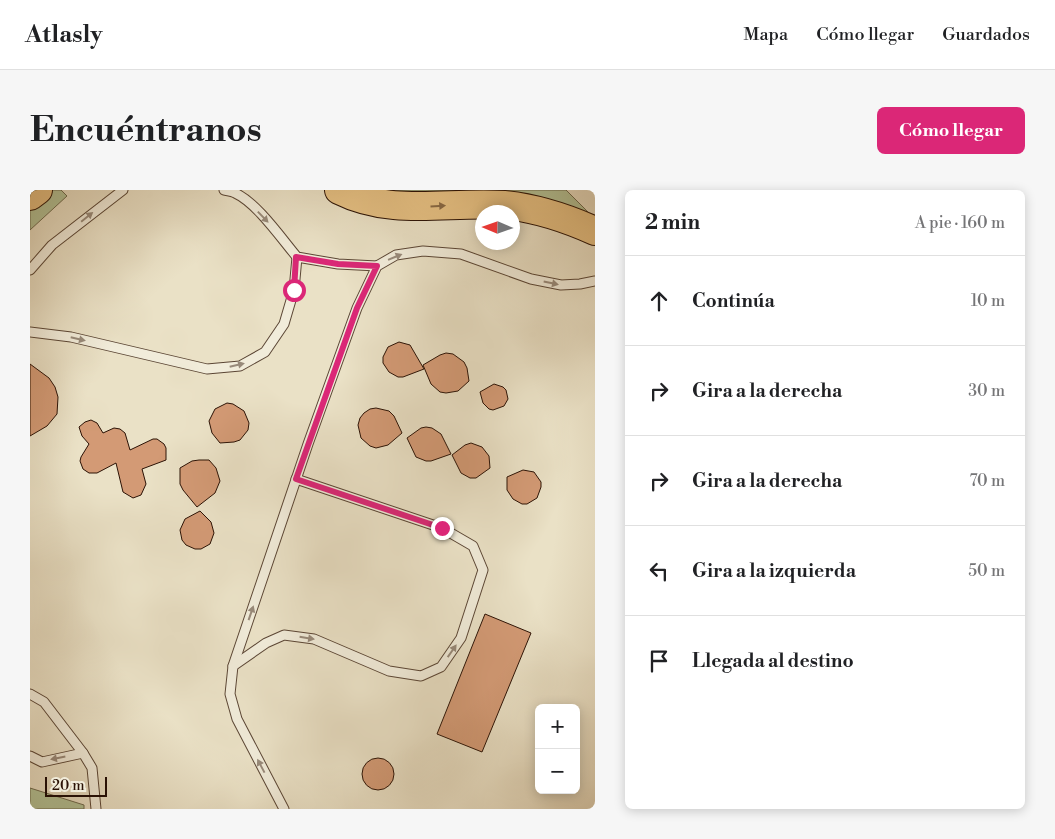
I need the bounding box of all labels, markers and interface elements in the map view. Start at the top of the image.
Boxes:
text: Atlasly [25,20,102,50]
text: Mapa [744,23,788,46]
text: Cómo llegar [816,23,914,46]
text: Guardados [942,23,1030,46]
button: Cómo llegar [877,107,1025,154]
text: Encuéntranos [30,109,262,152]
one-way arrow [430,201,446,209]
north arrow [475,205,520,250]
text: 2 min [645,210,700,236]
one-way arrow [257,211,269,223]
one-way arrow [80,212,93,223]
text: A pie · 160 m [915,213,1005,233]
one-way arrow [388,253,403,261]
route start [283,279,306,302]
one-way arrow [544,279,559,287]
icon: ahead [645,287,673,315]
text: Continúa [692,289,775,313]
text: 10 m [971,291,1005,311]
one-way arrow [71,335,86,343]
one-way arrow [229,361,244,369]
icon: right [645,377,673,405]
text: Gira a la derecha [692,379,842,403]
text: 30 m [968,381,1005,401]
icon: right [645,467,673,495]
text: Gira a la derecha [692,469,842,493]
text: 70 m [969,471,1005,491]
route end [431,517,454,540]
icon: left [645,557,673,585]
text: Gira a la izquierda [692,559,856,583]
text: 50 m [968,561,1005,581]
one-way arrow [247,606,255,621]
one-way arrow [299,635,315,643]
one-way arrow [447,644,457,658]
icon: arrive [645,647,673,675]
text: Llegada al destino [692,649,854,673]
map controls [535,704,580,794]
button: + [535,704,580,749]
button: − [535,749,580,794]
one-way arrow [50,755,66,763]
one-way arrow [257,759,265,773]
scale bar [45,774,108,797]
text: 20 m [52,777,84,795]

